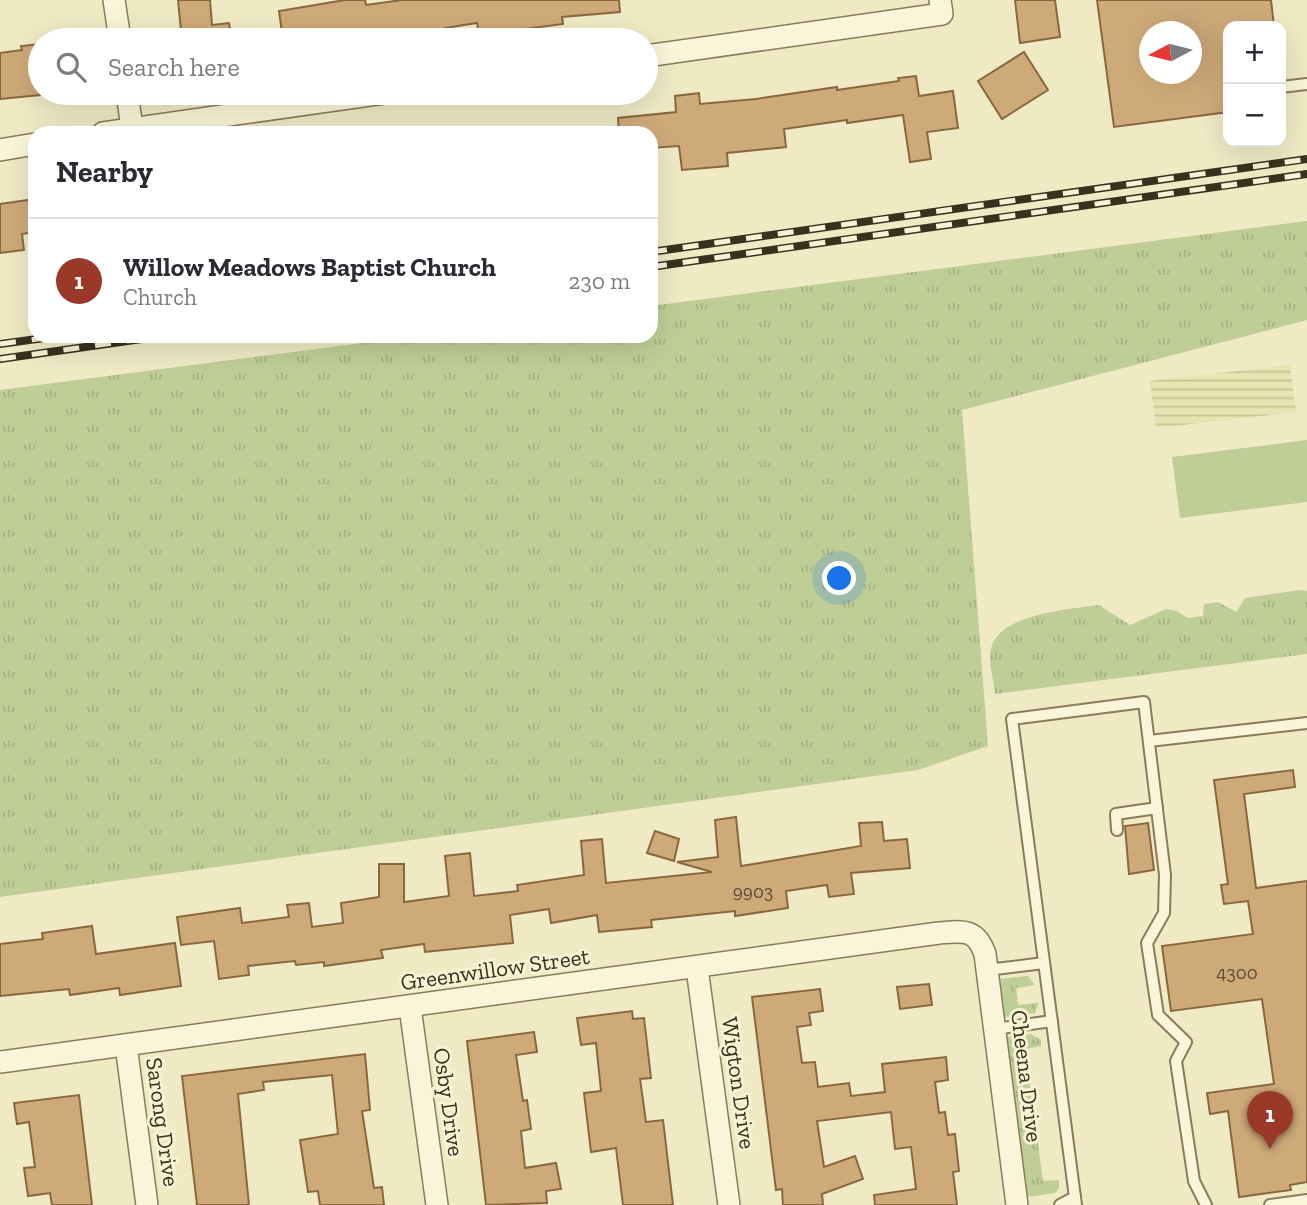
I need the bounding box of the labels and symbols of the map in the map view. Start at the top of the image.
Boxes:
north arrow [1139,21,1202,84]
your location [822,561,856,595]
house number: 9903 [733,880,773,903]
street label: Greenwillow Street [399,942,592,996]
house number: 4300 [1216,961,1258,984]
street label: Cheena Drive [1005,1008,1049,1144]
street label: Wigton Drive [716,1015,762,1151]
street label: Osby Drive [428,1046,470,1158]
street label: Sarong Drive [140,1056,186,1188]
pin: 1 [1247,1091,1293,1149]

